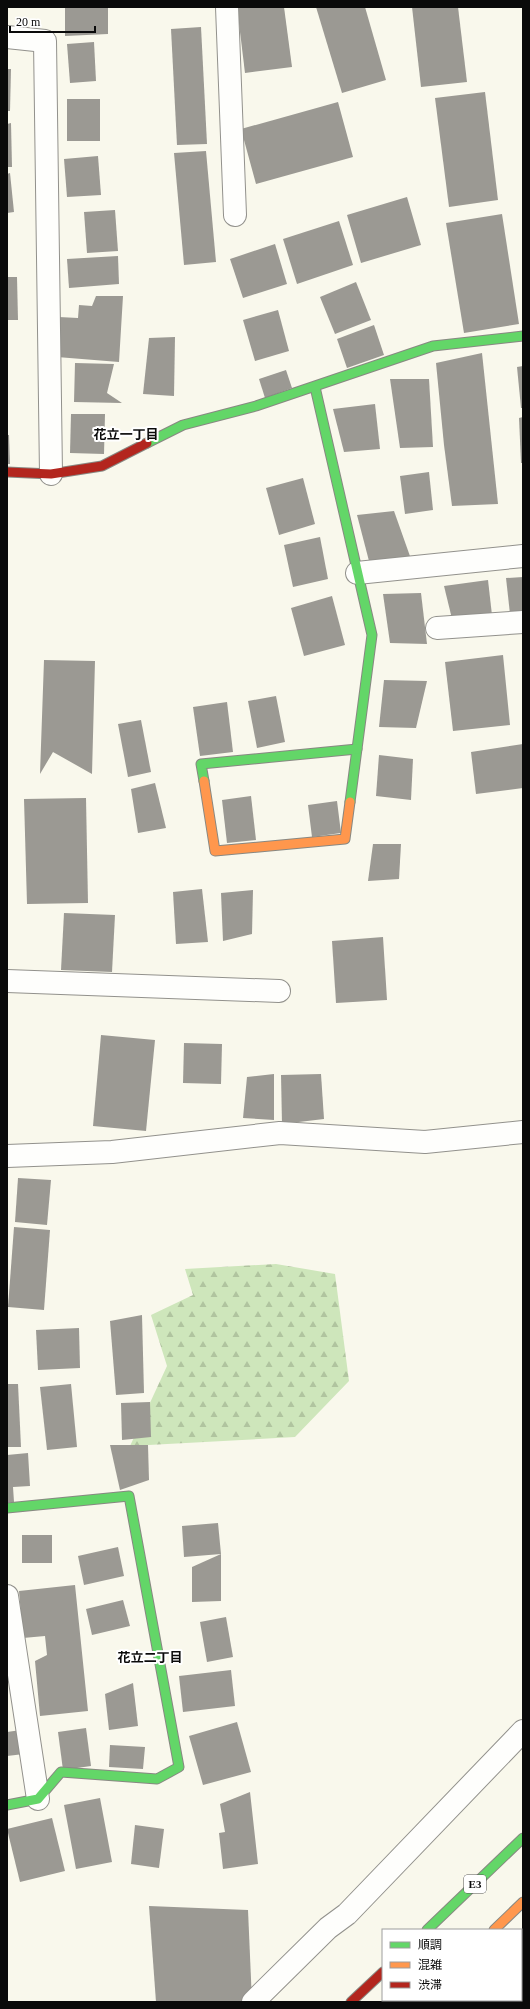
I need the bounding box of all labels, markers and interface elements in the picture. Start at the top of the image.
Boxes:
scale bar [10,8,95,34]
text: 20 m [16,15,41,29]
district label: 花立一丁目 [93,427,159,442]
district label: 花立二丁目 [117,1650,183,1665]
road number: E3 [464,1875,486,1893]
legend [382,1929,522,2001]
text: 順調 [418,1938,442,1952]
text: 混雑 [418,1958,442,1972]
text: 渋滞 [418,1978,442,1992]

